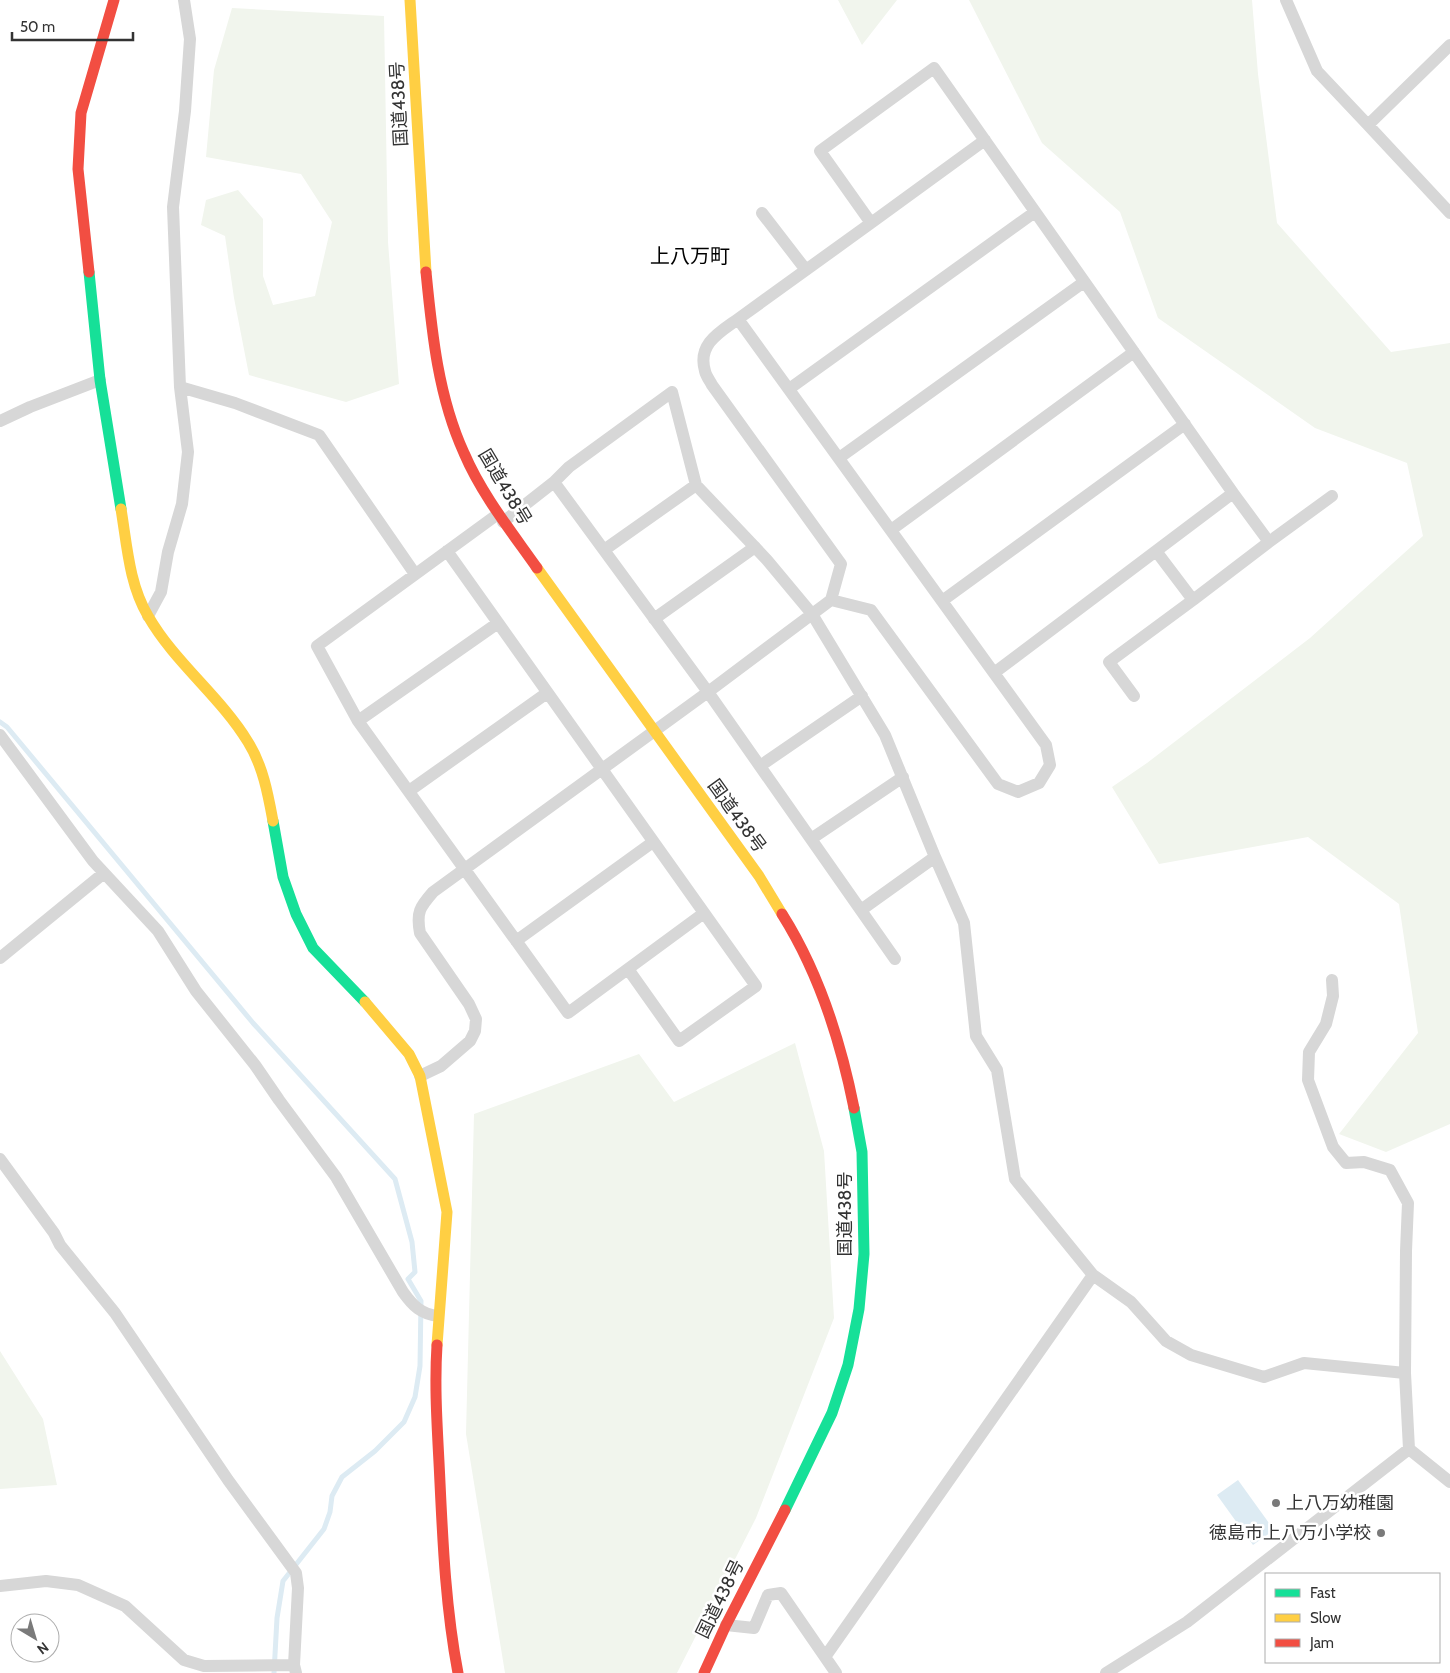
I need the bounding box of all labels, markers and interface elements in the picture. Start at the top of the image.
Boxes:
scale bar [12,10,134,42]
text: 50 m [20,18,55,36]
street label: 国道438号 [386,61,412,147]
district label: 上八万町 [650,244,730,268]
street label: 国道438号 [474,445,536,529]
street label: 国道438号 [703,775,771,857]
street label: 国道438号 [834,1171,856,1257]
place label: 上八万幼稚園 [1286,1492,1394,1514]
marker: 上八万幼稚園 [1270,1497,1282,1509]
place label: 徳島市上八万小学校 [1209,1522,1371,1544]
marker: 徳島市上八万小学校 [1375,1527,1387,1539]
street label: 国道438号 [691,1556,749,1642]
legend [1265,1573,1440,1663]
text: Fast [1310,1584,1335,1602]
text: Slow [1310,1609,1341,1627]
north arrow [10,1613,60,1663]
text: Jam [1309,1634,1334,1652]
text: N [34,1638,52,1658]

